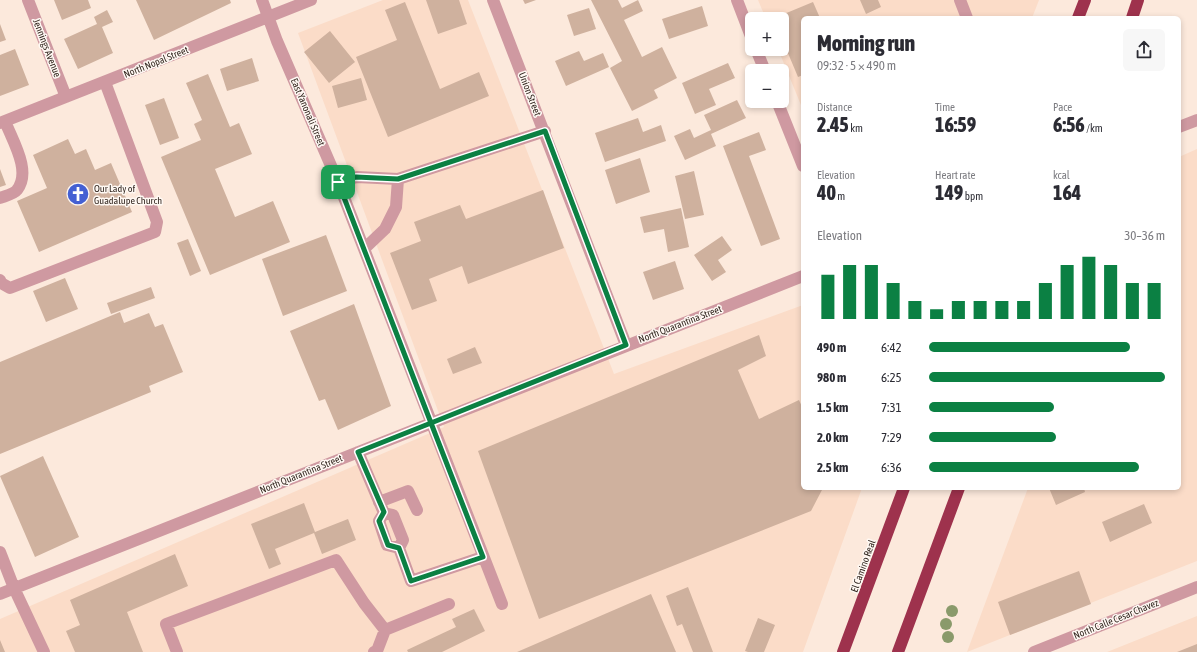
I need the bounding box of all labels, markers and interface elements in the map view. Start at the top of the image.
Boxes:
map controls [745,12,789,108]
button: + [745,12,789,56]
street label: Jennings Avenue [31,17,63,79]
button: share [1123,29,1165,71]
text: Morning run [817,30,915,56]
street label: North Nopal Street [122,44,190,80]
text: 09:32 · 5 × 490 m [817,58,896,73]
button: − [745,64,789,108]
street label: Union Street [517,71,543,118]
street label: East Yanonali Street [289,76,327,148]
text: Distance [817,101,852,113]
text: Time [935,101,955,113]
text: Pace [1053,101,1072,113]
text: 2.45 [817,113,849,136]
text: 16:59 [935,113,976,136]
text: 6:56 [1053,113,1085,136]
text: km [849,122,863,134]
text: /km [1085,122,1103,134]
pin [321,165,355,199]
text: Elevation [817,169,855,181]
text: Heart rate [935,169,976,181]
text: kcal [1053,169,1070,181]
icon: arrive [327,171,349,193]
church icon: Our Lady of Guadalupe Church [65,181,91,207]
text: 40 [817,181,836,204]
text: 149 [935,181,963,204]
text: 164 [1053,181,1081,204]
place label: Our Lady of Guadalupe Church [94,183,162,206]
text: m [836,190,845,202]
text: bpm [963,190,983,202]
text: Elevation [817,228,862,243]
text: 30–36 m [1124,228,1165,243]
street label: North Quarantina Street [637,303,723,345]
text: 490 m [817,340,846,355]
text: 6:42 [881,340,902,355]
text: 980 m [817,370,846,385]
text: 6:25 [881,370,902,385]
text: 1.5 km [817,400,848,415]
text: 7:31 [881,400,902,415]
text: 2.0 km [817,430,848,445]
text: 7:29 [881,430,902,445]
street label: North Quarantina Street [258,452,344,496]
text: 2.5 km [817,460,848,475]
text: 6:36 [881,460,902,475]
street label: El Camino Real [848,538,878,594]
street label: North Calle Cesar Chavez [1072,597,1160,641]

